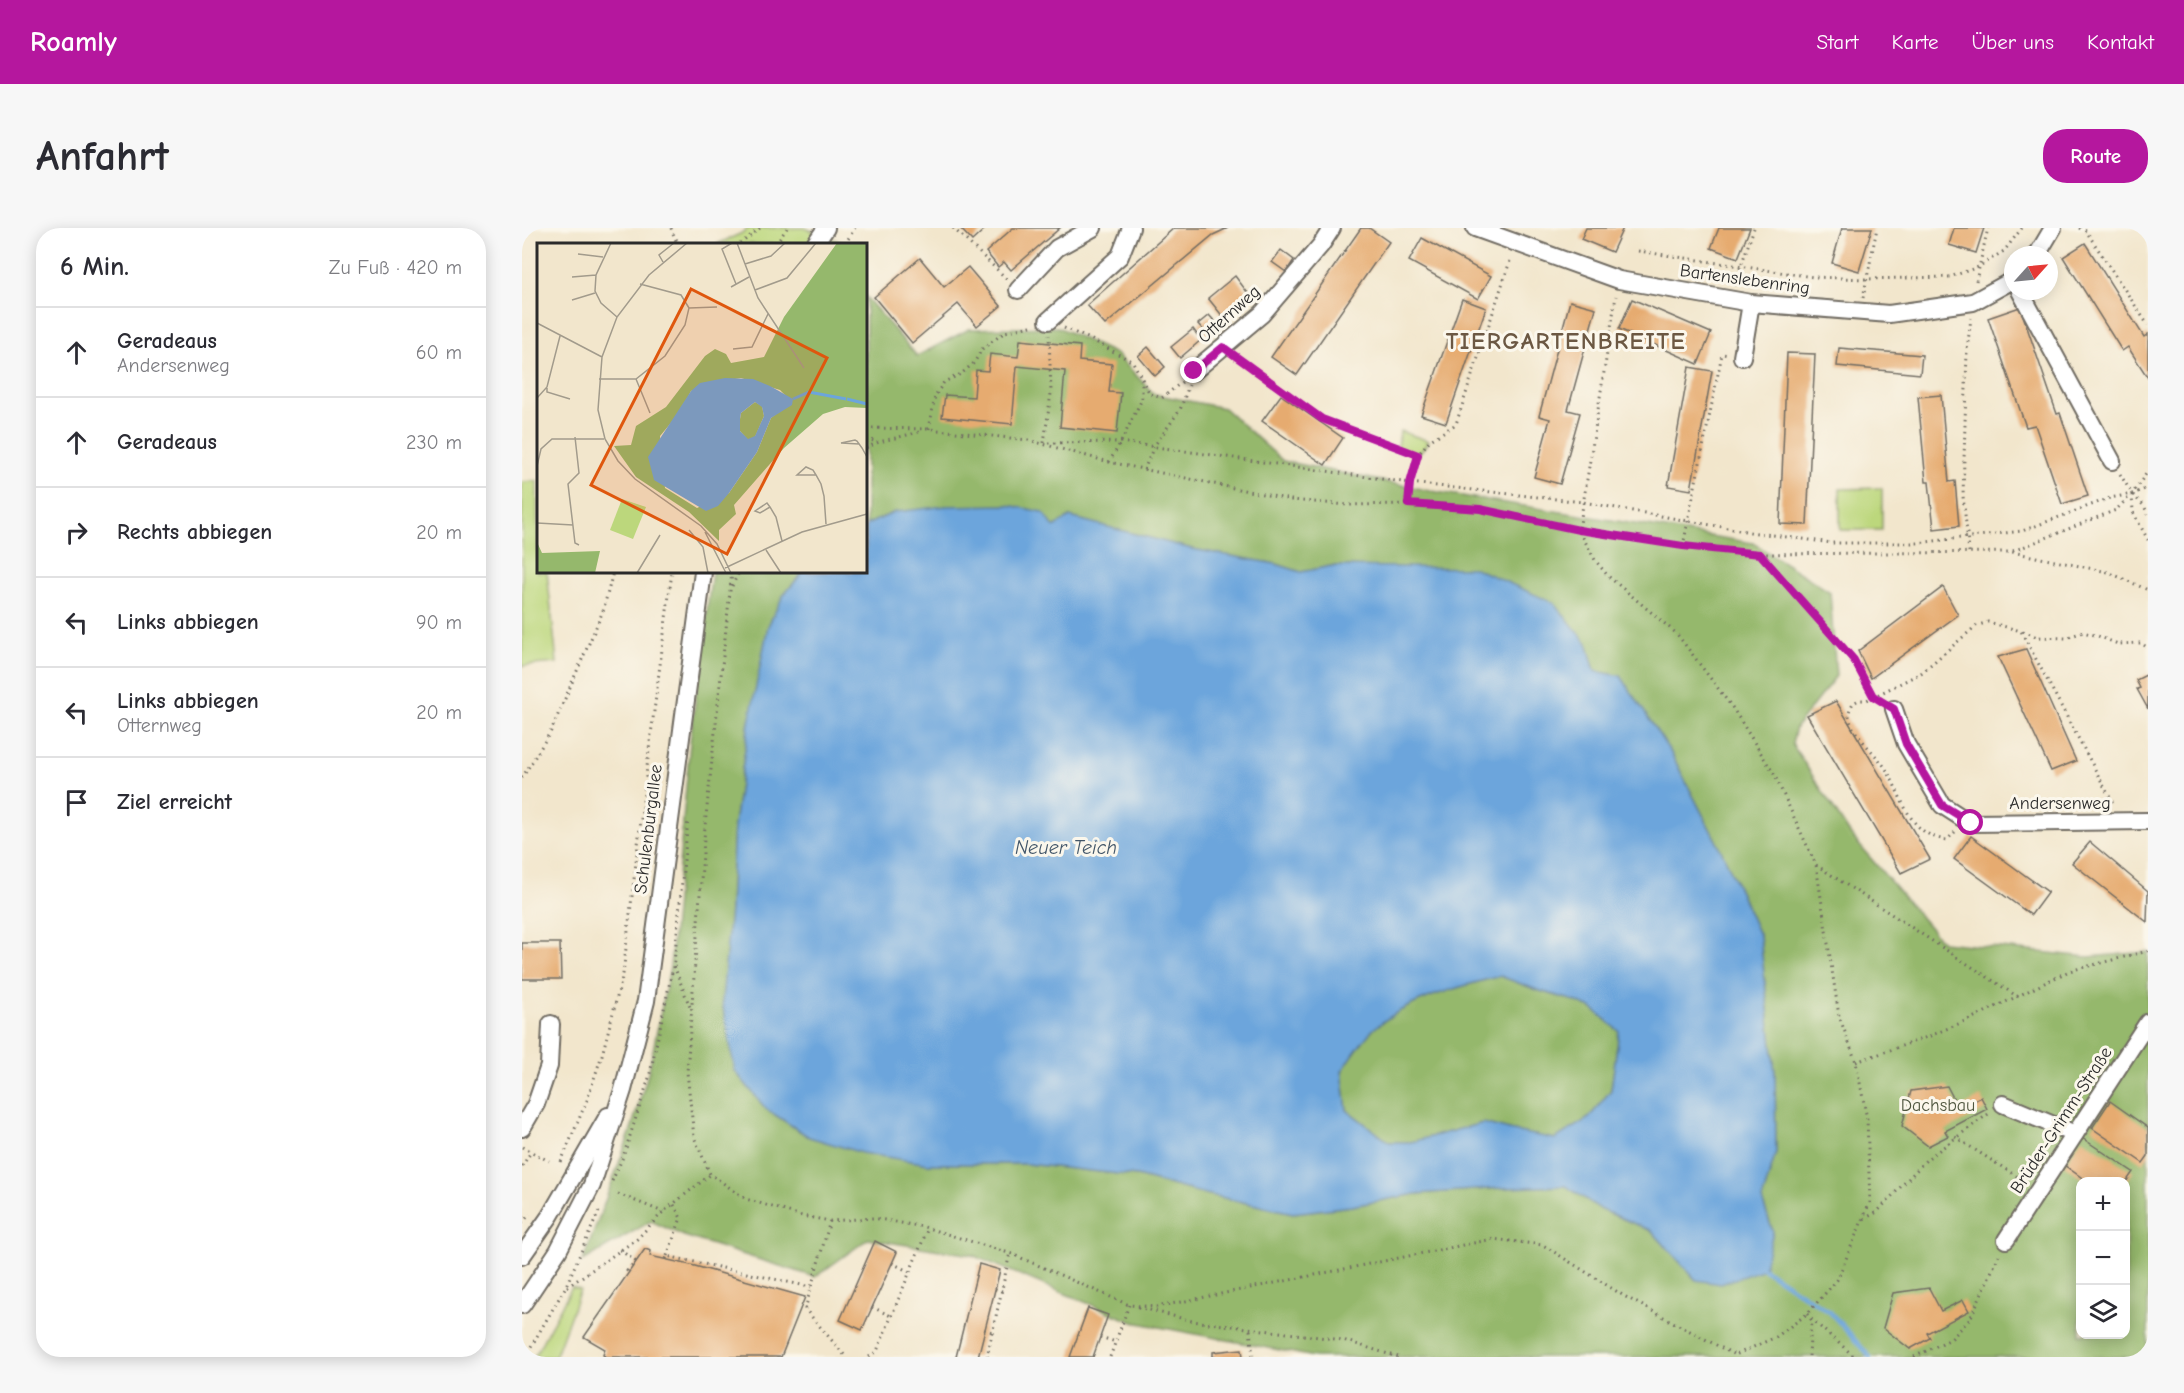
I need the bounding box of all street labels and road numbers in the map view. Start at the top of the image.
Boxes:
street label: Bartenslebenring [1679,260,1811,299]
street label: Otternweg [1194,281,1265,348]
street label: Schulenburgallee [630,763,667,895]
street label: Andersenweg [2009,793,2111,814]
street label: Brüder-Grimm-Straße [2006,1043,2117,1197]

